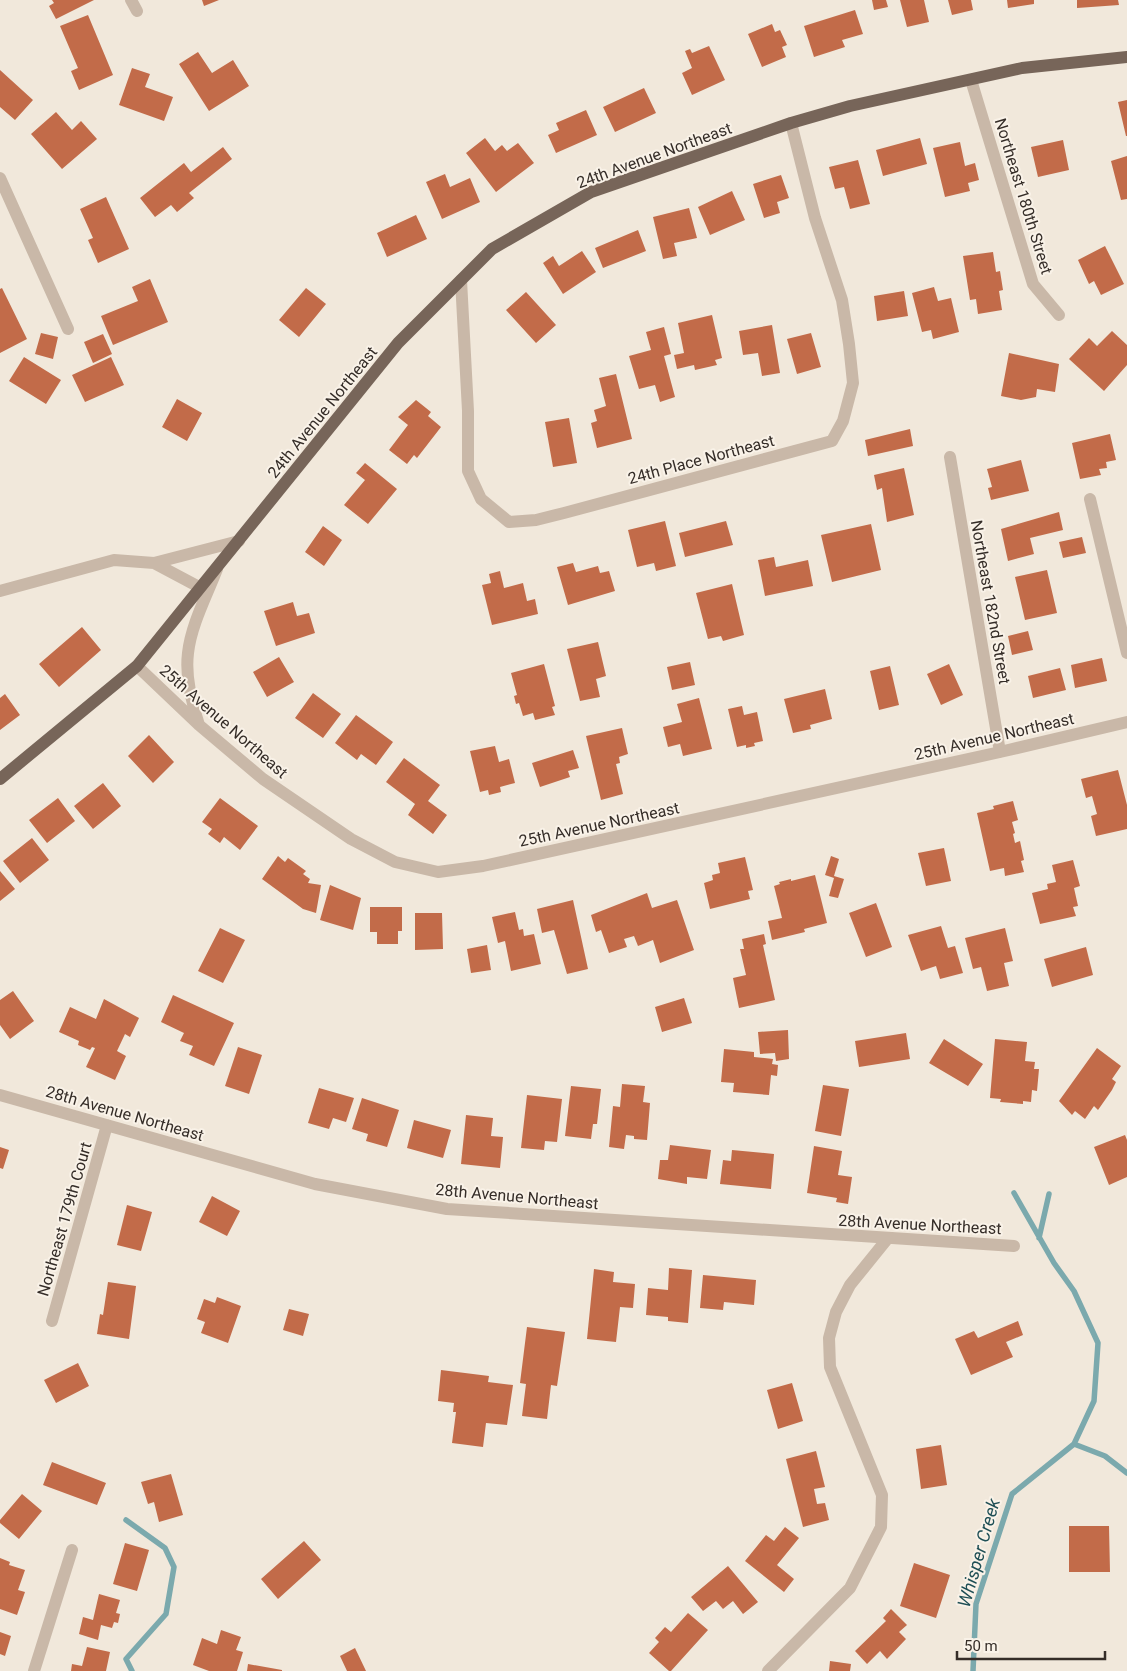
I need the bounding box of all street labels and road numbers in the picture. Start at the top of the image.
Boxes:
street label: Northeast 180th Street [991,116,1056,277]
street label: 24th Avenue Northeast [574,119,734,192]
street label: 24th Avenue Northeast [264,343,381,482]
street label: 24th Place Northeast [626,431,776,488]
street label: Northeast 182nd Street [967,519,1014,686]
street label: 25th Avenue Northeast [156,661,292,782]
street label: 25th Avenue Northeast [912,709,1076,764]
street label: 25th Avenue Northeast [517,798,681,851]
street label: 28th Avenue Northeast [44,1082,206,1145]
street label: Northeast 179th Court [33,1140,96,1298]
street label: 28th Avenue Northeast [435,1180,599,1213]
street label: 28th Avenue Northeast [838,1211,1002,1238]

